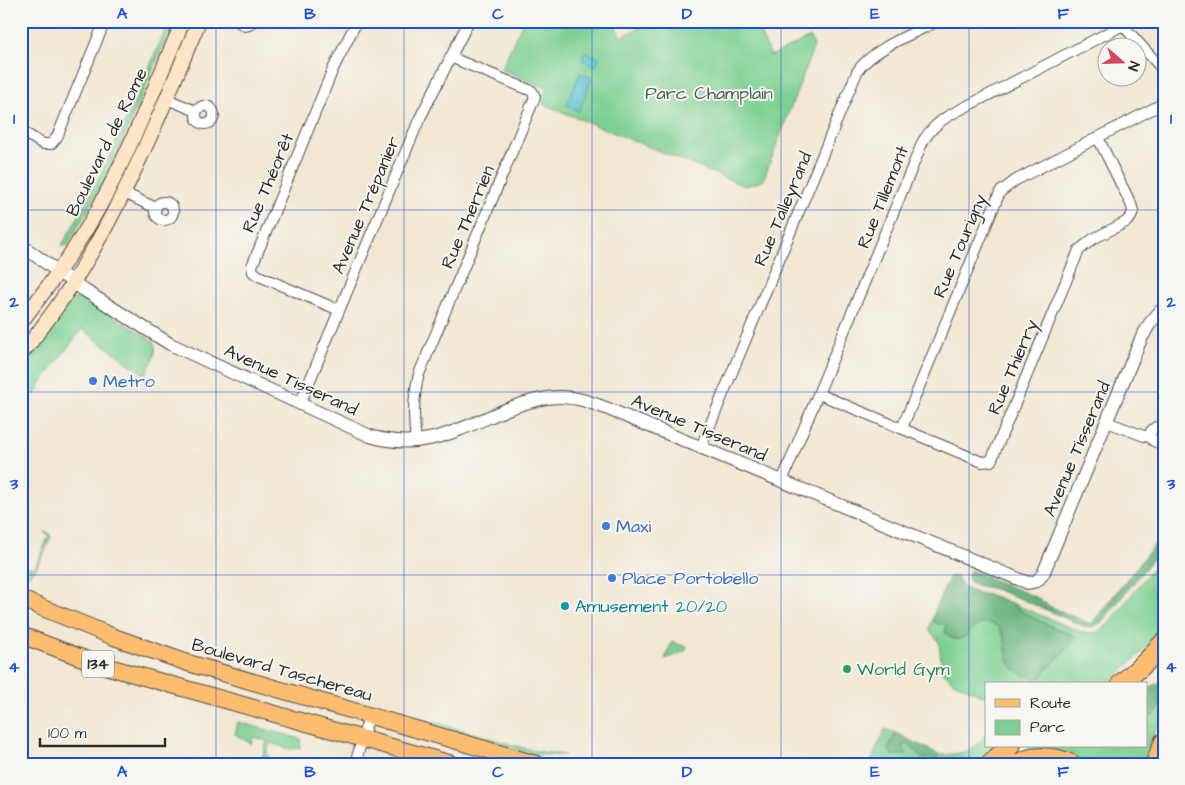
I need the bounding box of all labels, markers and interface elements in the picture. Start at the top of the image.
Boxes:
text: A [117,3,128,25]
text: B [304,3,316,25]
text: C [492,3,504,25]
text: D [682,3,693,25]
text: E [870,3,880,25]
text: F [1057,3,1069,25]
north arrow [1098,38,1148,88]
text: N [1122,59,1144,74]
street label: Boulevard de Rome [60,63,154,220]
park label: Parc Champlain [645,81,773,106]
text: 1 [13,108,16,130]
text: 1 [1170,108,1173,130]
street label: Rue Théorêt [236,129,300,237]
street label: Avenue Trépanier [326,132,406,278]
street label: Rue Tillemont [851,141,915,252]
street label: Rue Talleyrand [748,148,819,270]
street label: Rue Therrien [435,161,501,273]
street label: Rue Tourigny [927,190,994,302]
text: 2 [8,291,19,313]
text: 2 [1165,291,1176,313]
street label: Rue Thierry [982,315,1045,419]
street label: Avenue Tisserand [220,338,362,422]
place label: Metro [103,369,155,394]
marker: Metro [87,375,99,387]
street label: Avenue Tisserand [1037,377,1117,521]
street label: Avenue Tisserand [627,388,771,468]
text: 3 [9,473,19,495]
text: 3 [1166,473,1176,495]
place label: Maxi [616,514,652,539]
marker: Maxi [600,520,612,532]
place label: Place Portobello [622,566,758,591]
marker: Place Portobello [606,572,618,584]
place label: Amusement 20/20 [575,594,727,619]
marker: Amusement 20/20 [559,600,571,612]
street label: Boulevard Taschereau [189,632,375,708]
road number: 134 [82,651,114,678]
text: 4 [9,656,20,678]
text: 4 [1166,656,1177,678]
place label: World Gym [857,657,950,683]
marker: World Gym [841,663,853,675]
legend [985,682,1148,748]
text: Route [1030,693,1071,714]
scale bar [40,715,165,747]
text: Parc [1030,717,1065,738]
text: 100 m [48,723,87,744]
text: A [117,761,128,783]
text: B [304,761,316,783]
text: C [492,761,504,783]
text: D [682,761,693,783]
text: E [870,761,880,783]
text: F [1057,761,1069,783]

